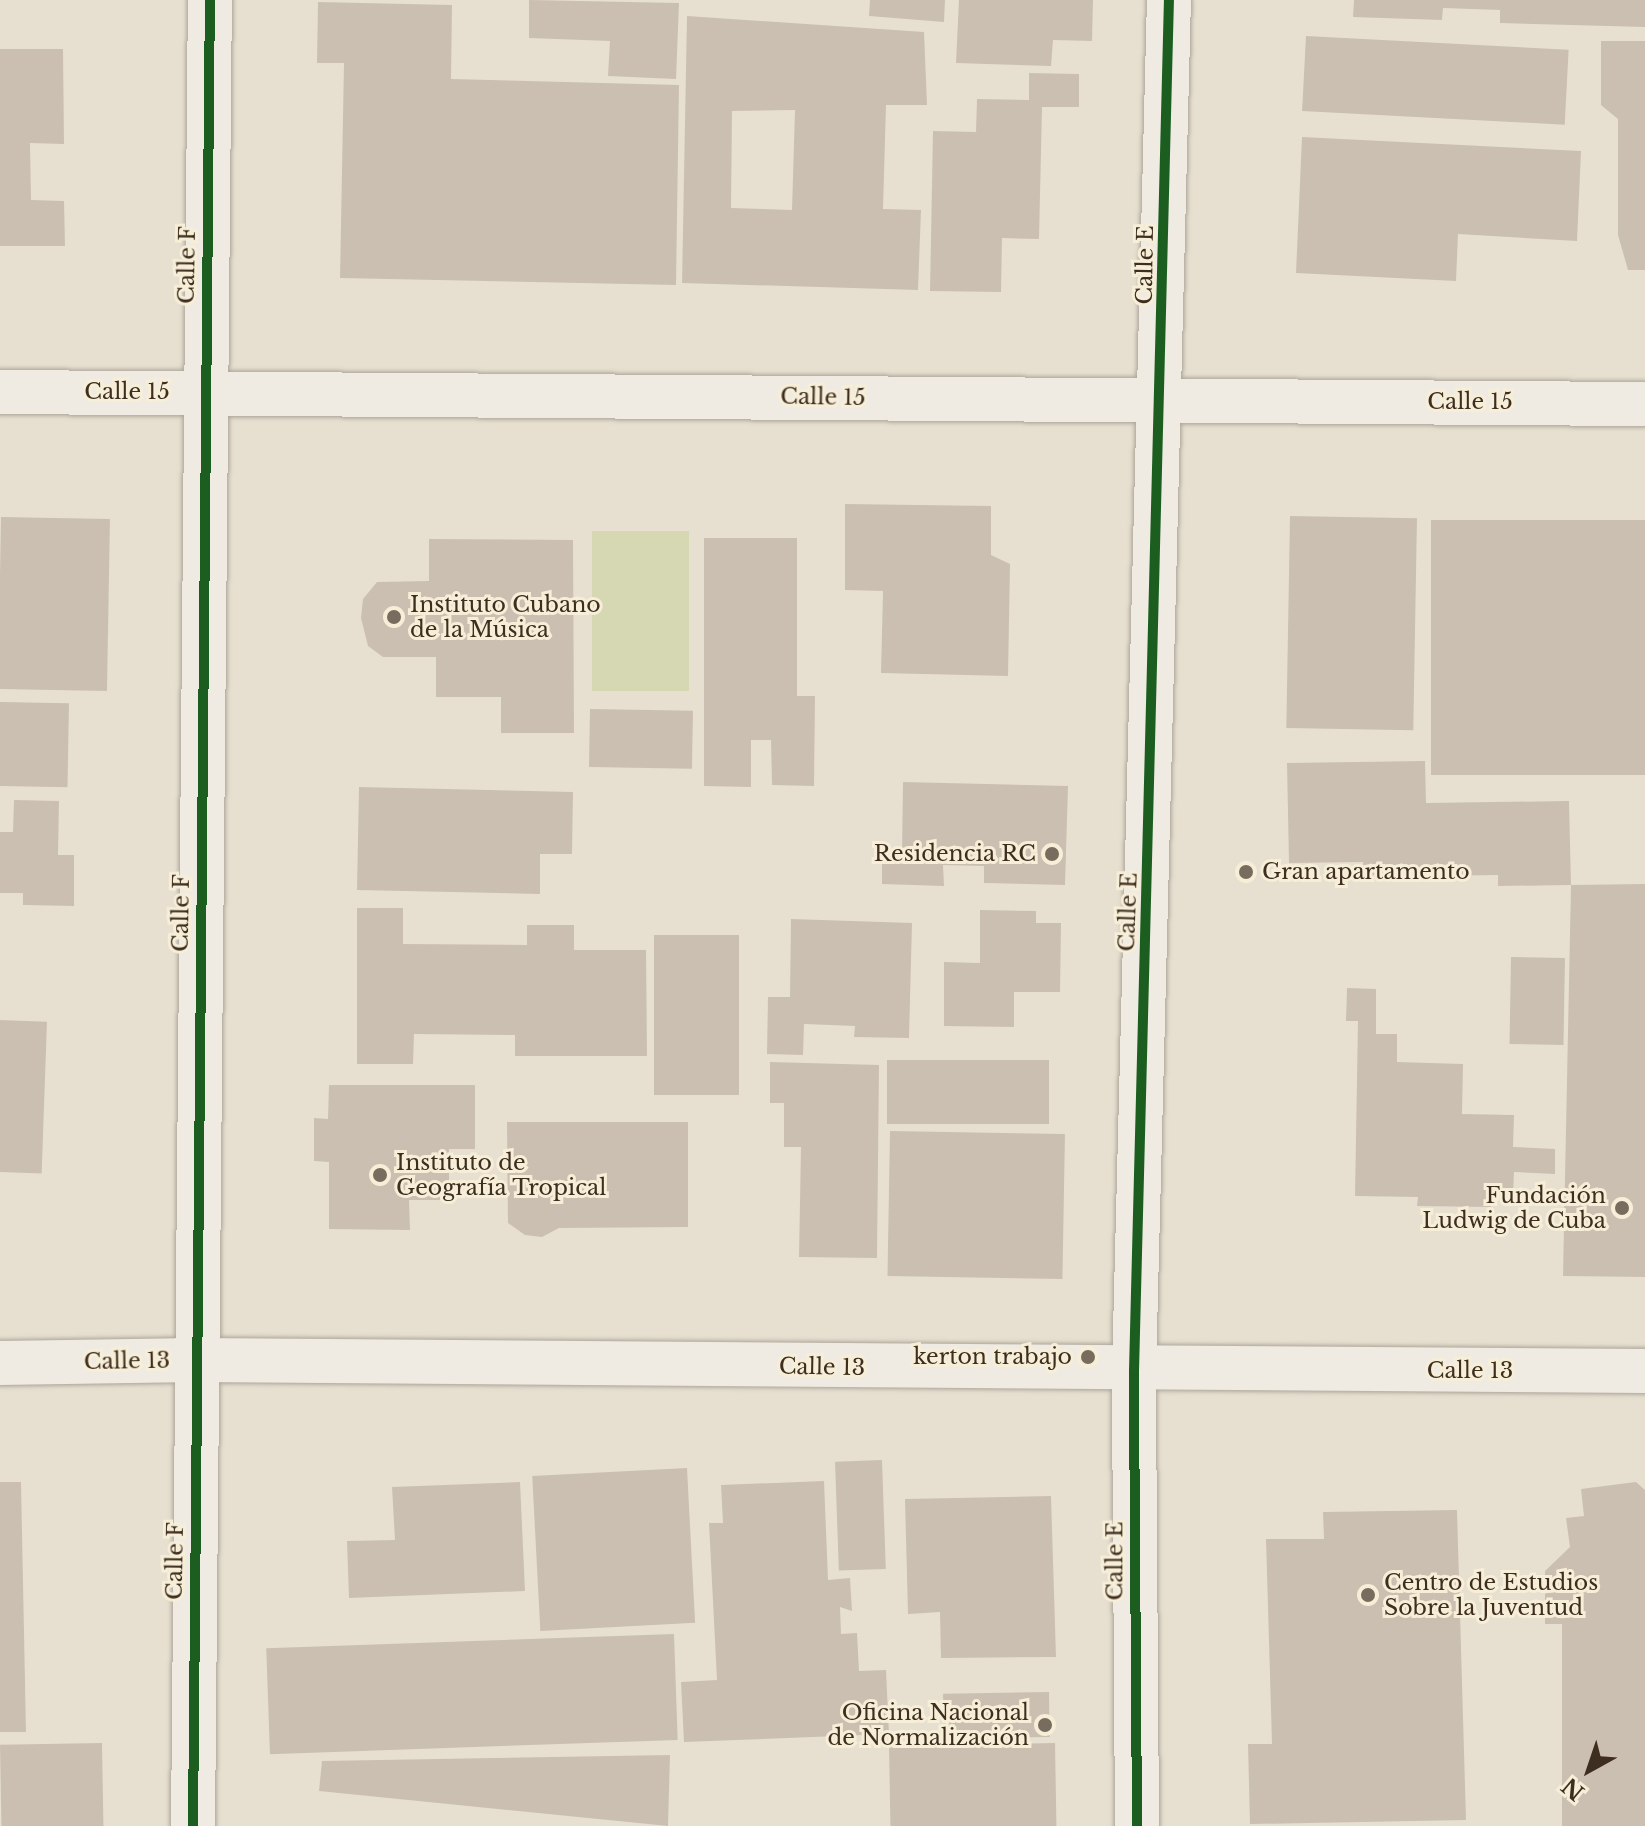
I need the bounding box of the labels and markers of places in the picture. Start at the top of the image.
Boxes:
place label: Instituto Cubano de la Música [410,591,601,642]
marker: Instituto Cubano de la Música [385,608,403,626]
place label: Residencia RC [874,841,1036,867]
marker: Residencia RC [1043,845,1061,863]
place label: Gran apartamento [1262,859,1470,885]
marker: Gran apartamento [1237,863,1255,881]
place label: Instituto de Geografía Tropical [396,1149,607,1200]
marker: Instituto de Geografía Tropical [371,1166,389,1184]
place label: Fundación Ludwig de Cuba [1422,1182,1606,1234]
marker: Fundación Ludwig de Cuba [1613,1199,1631,1217]
place label: kerton trabajo [913,1344,1072,1370]
marker: kerton trabajo [1079,1348,1097,1366]
place label: Centro de Estudios Sobre la Juventud [1384,1569,1598,1620]
marker: Centro de Estudios Sobre la Juventud [1359,1586,1377,1604]
place label: Oficina Nacional de Normalización [827,1699,1029,1750]
marker: Oficina Nacional de Normalización [1036,1716,1054,1734]

